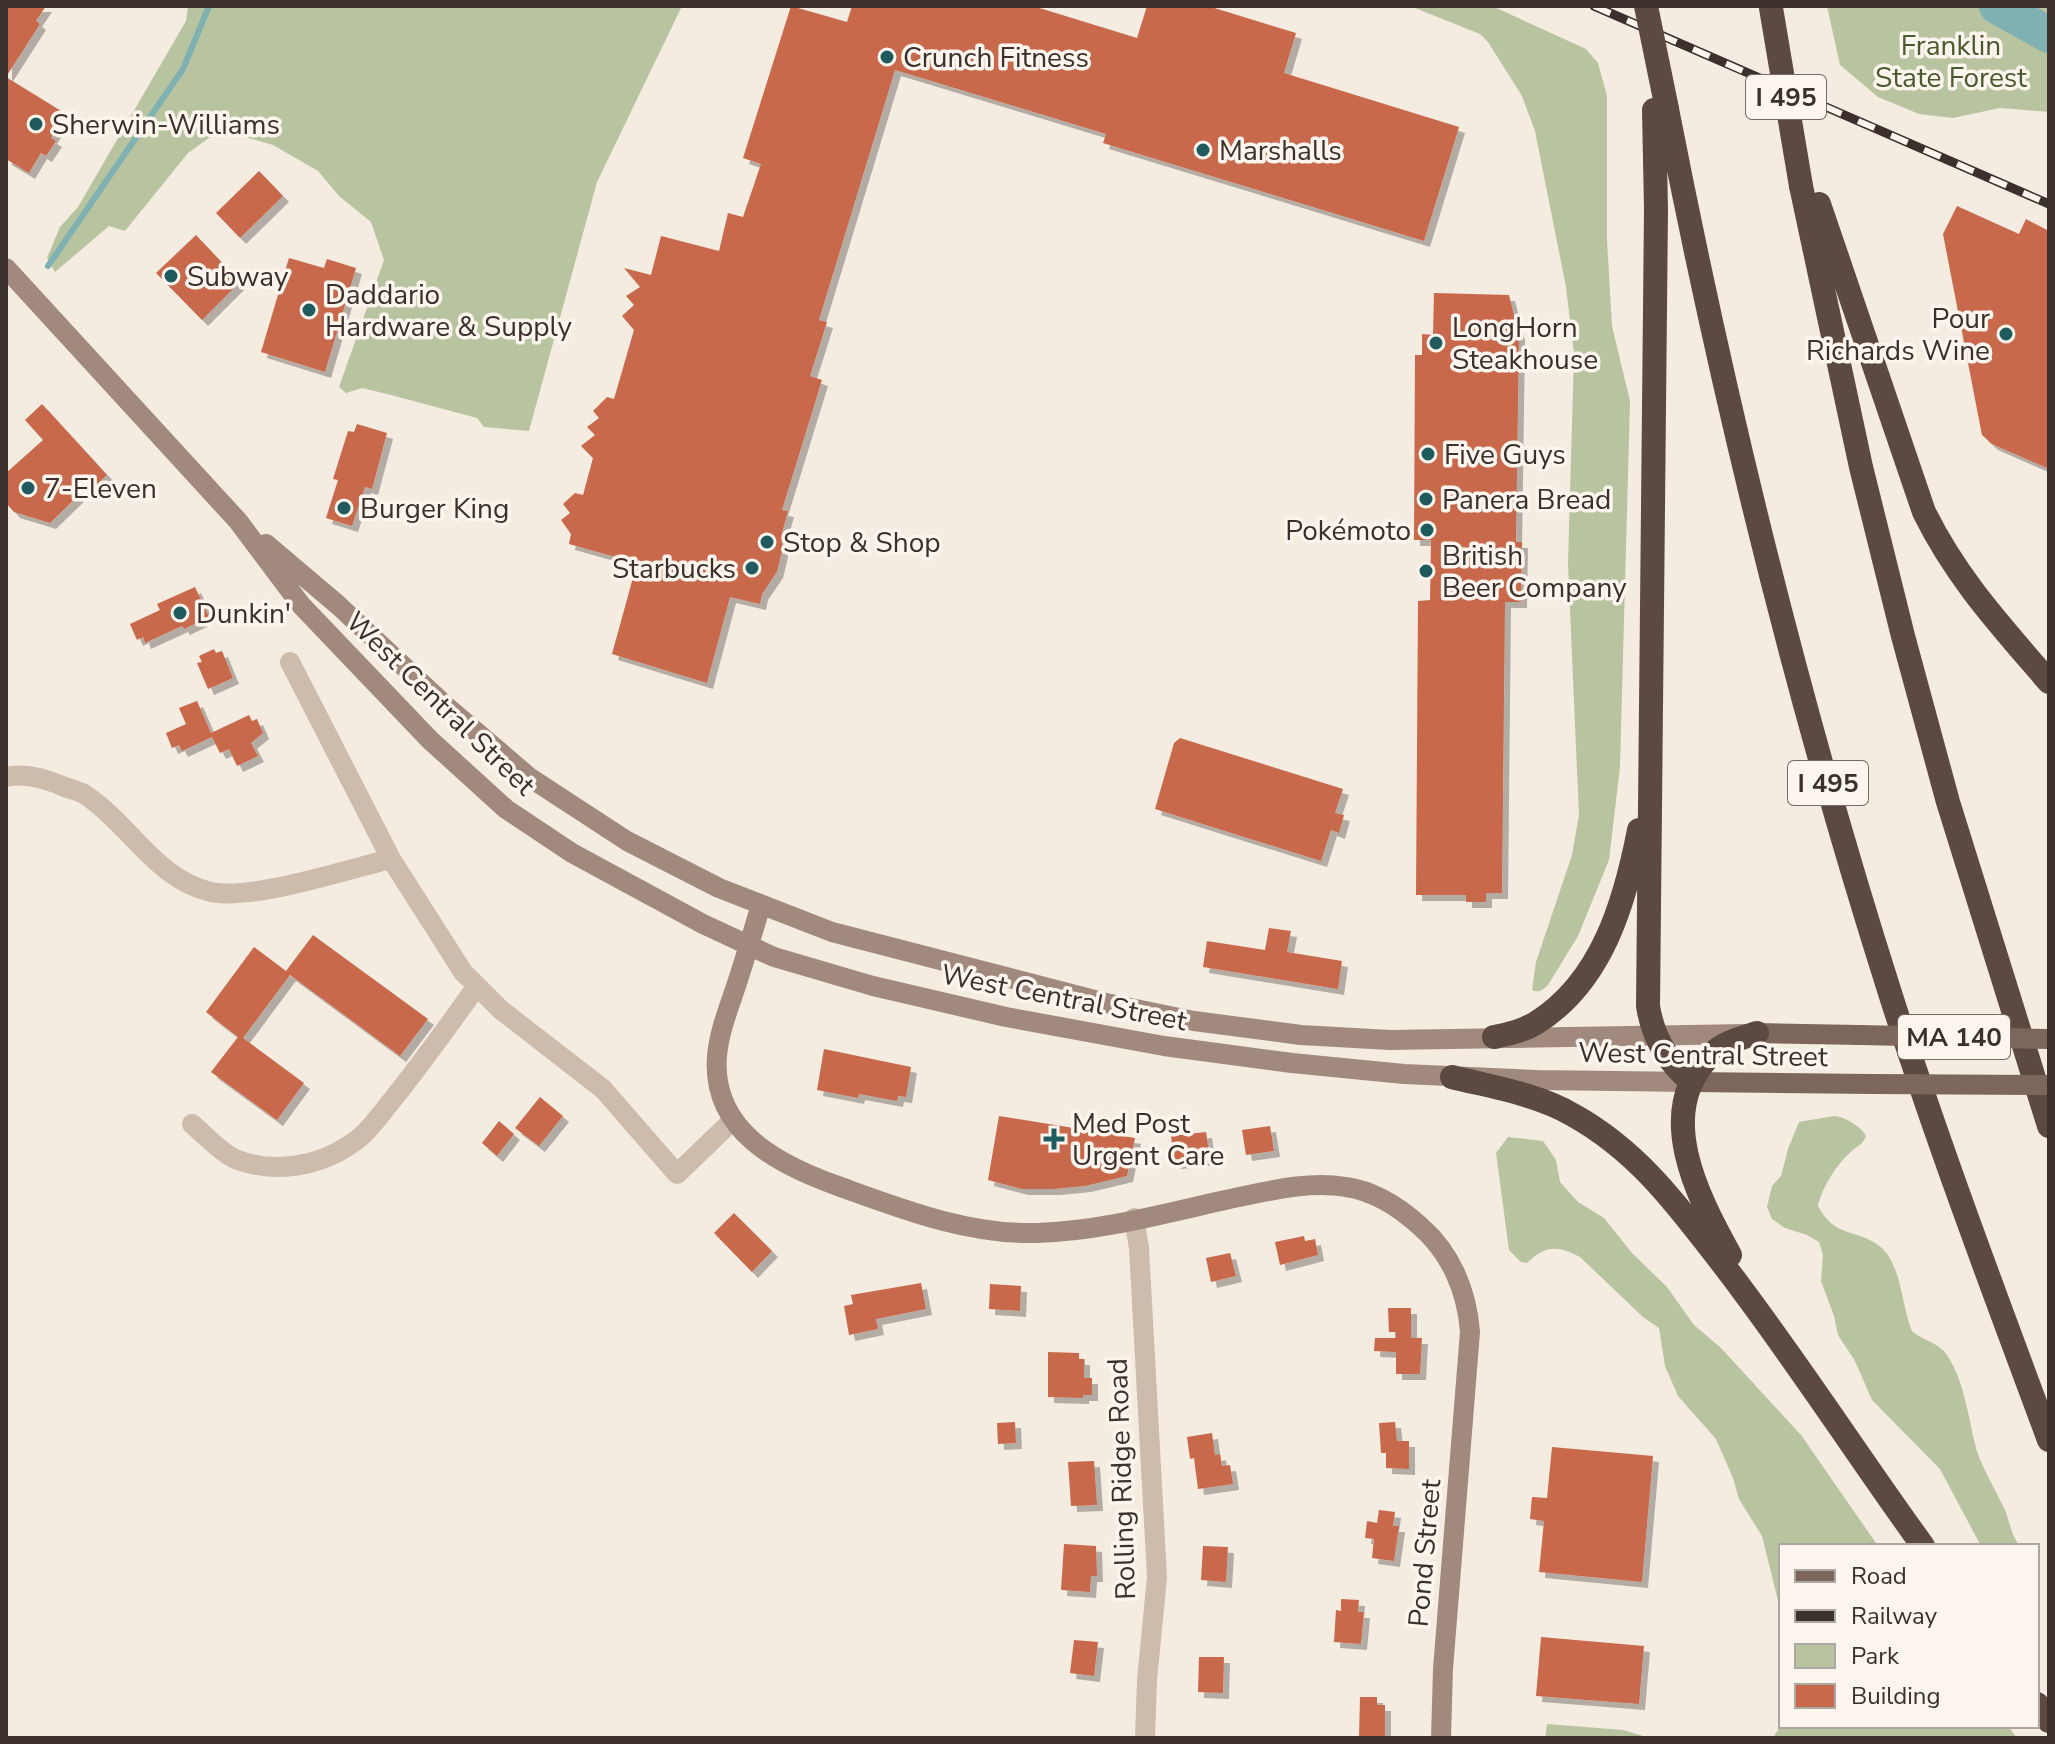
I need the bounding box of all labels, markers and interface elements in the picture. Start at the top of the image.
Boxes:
park label: Franklin State Forest [1875,27,2027,97]
place label: Crunch Fitness [903,39,1089,77]
marker: Crunch Fitness [878,48,896,66]
road number: I 495 [1746,75,1826,119]
place label: Sherwin-Williams [52,106,280,144]
marker: Sherwin-Williams [27,115,45,133]
place label: Marshalls [1219,132,1342,170]
marker: Marshalls [1194,141,1212,159]
place label: Subway [187,258,289,296]
marker: Subway [162,267,180,285]
place label: Daddario Hardware & Supply [325,276,573,346]
place label: Pour Richards Wine [1806,300,1990,370]
marker: Daddario Hardware & Supply [300,301,318,319]
place label: LongHorn Steakhouse [1452,309,1598,379]
marker: Pour Richards Wine [1997,325,2015,343]
marker: LongHorn Steakhouse [1427,334,1445,352]
place label: Five Guys [1444,436,1566,474]
marker: Five Guys [1419,445,1437,463]
place label: 7-Eleven [44,470,157,508]
marker: 7-Eleven [19,479,37,497]
place label: Panera Bread [1442,481,1611,519]
place label: Burger King [360,490,509,528]
marker: Panera Bread [1417,490,1435,508]
marker: Burger King [335,499,353,517]
place label: Pokémoto [1285,512,1411,550]
marker: Pokémoto [1418,521,1436,539]
place label: Stop & Shop [783,524,941,562]
marker: Stop & Shop [758,533,776,551]
place label: British Beer Company [1442,537,1627,607]
place label: Starbucks [612,550,736,588]
marker: Starbucks [743,559,761,577]
marker: British Beer Company [1417,562,1435,580]
place label: Dunkin' [196,595,291,633]
street label: West Central Street [337,603,543,804]
marker: Dunkin' [171,604,189,622]
road number: I 495 [1788,761,1868,805]
street label: West Central Street [938,956,1190,1040]
road number: MA 140 [1898,1015,2010,1059]
street label: West Central Street [1578,1034,1828,1076]
place label: Med Post Urgent Care [1072,1105,1224,1175]
marker: Med Post Urgent Care [1043,1128,1065,1150]
street label: Rolling Ridge Road [1099,1357,1145,1600]
street label: Pond Street [1400,1477,1450,1629]
legend [1779,1544,2039,1728]
text: Road [1851,1560,1907,1592]
text: Railway [1851,1600,1938,1632]
text: Park [1851,1640,1900,1672]
text: Building [1851,1680,1941,1712]

